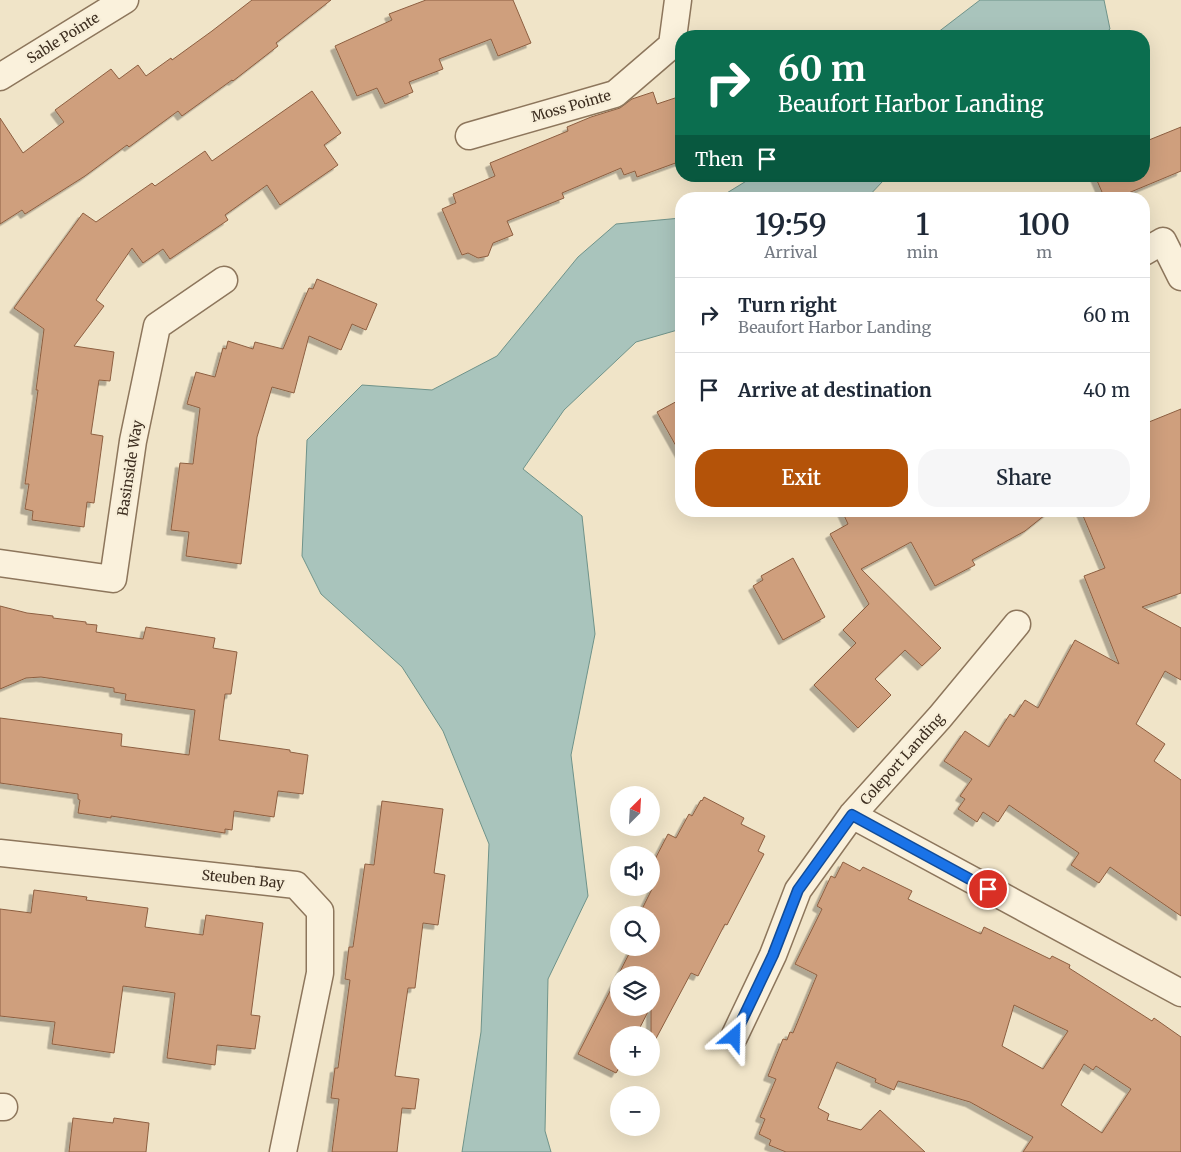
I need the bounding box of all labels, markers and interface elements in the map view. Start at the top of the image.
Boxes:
street label: Sable Pointe [23,9,103,67]
text: 60 m [778,47,866,91]
icon: right [695,50,760,115]
street label: Moss Pointe [529,86,613,126]
text: Beaufort Harbor Landing [778,90,1044,118]
icon: arrive [753,145,781,173]
text: Then [695,147,743,171]
text: 19:59 [755,205,827,243]
text: 1 [916,205,929,243]
text: 100 [1018,205,1070,243]
text: Arrival [764,242,818,262]
text: min [907,242,938,262]
text: m [1036,242,1052,262]
text: Turn right [738,293,837,317]
icon: right [695,301,723,329]
text: 60 m [1083,303,1130,327]
text: Beaufort Harbor Landing [738,317,931,337]
icon: arrive [695,376,723,404]
text: Arrive at destination [738,378,932,402]
text: 40 m [1083,378,1130,402]
street label: Basinside Way [114,418,147,517]
button: Exit [695,449,908,507]
button: Share [918,449,1130,507]
street label: Coleport Landing [856,709,948,809]
north arrow [610,786,660,836]
map controls [610,786,660,1136]
button: sound [610,846,660,896]
street label: Steuben Bay [201,866,286,892]
pin [967,868,1009,910]
icon: arrive [974,875,1002,903]
button: search [610,906,660,956]
button: layers [610,966,660,1016]
position arrow [707,1010,759,1062]
button: + [610,1026,660,1076]
button: − [610,1086,660,1136]

